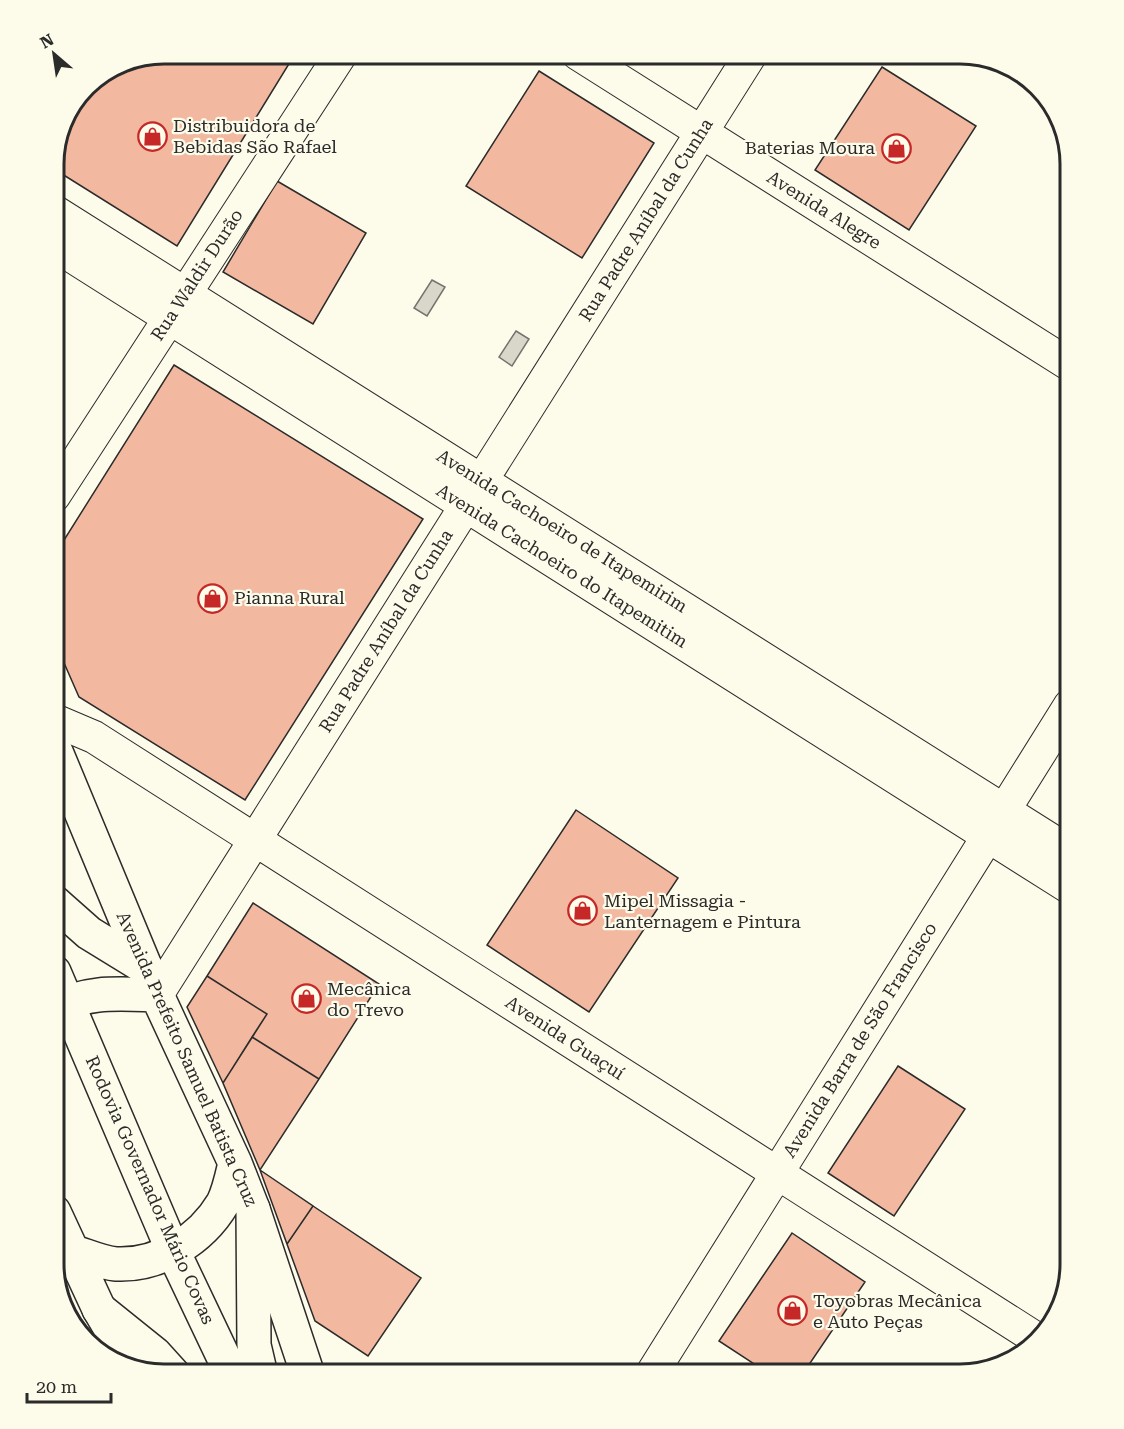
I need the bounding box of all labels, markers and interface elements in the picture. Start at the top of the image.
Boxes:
north arrow [24,24,84,84]
text: N [37,30,57,53]
street label: Rua Padre Aníbal da Cunha [574,114,717,325]
place label: Distribuidora de Bebidas São Rafael [173,115,337,157]
shop icon: Distribuidora de Bebidas São Rafael [136,120,168,152]
shop icon: Baterias Moura [880,132,912,164]
place label: Baterias Moura [745,137,875,158]
street label: Avenida Alegre [763,166,885,253]
street label: Rua Waldir Durão [146,205,247,344]
street label: Avenida Cachoeiro de Itapemirim [433,444,691,617]
street label: Avenida Cachoeiro do Itapemitim [433,479,692,652]
street label: Rua Padre Aníbal da Cunha [314,525,457,736]
shop icon: Pianna Rural [197,582,229,614]
place label: Pianna Rural [234,587,345,608]
place label: Mipel Missagia - Lanternagem e Pintura [604,890,801,932]
shop icon: Mipel Missagia - Lanternagem e Pintura [567,895,599,927]
street label: Avenida Prefeito Samuel Batista Cruz [113,908,262,1210]
street label: Avenida Barra de São Francisco [778,918,941,1161]
place label: Mecânica do Trevo [327,978,411,1020]
shop icon: Mecânica do Trevo [290,983,322,1015]
street label: Avenida Guaçuí [502,991,629,1084]
street label: Rodovia Governador Mário Covas [82,1052,219,1327]
place label: Toyobras Mecânica e Auto Peças [813,1290,982,1332]
shop icon: Toyobras Mecânica e Auto Peças [776,1295,808,1327]
scale bar [27,1366,111,1404]
text: 20 m [36,1376,77,1397]

